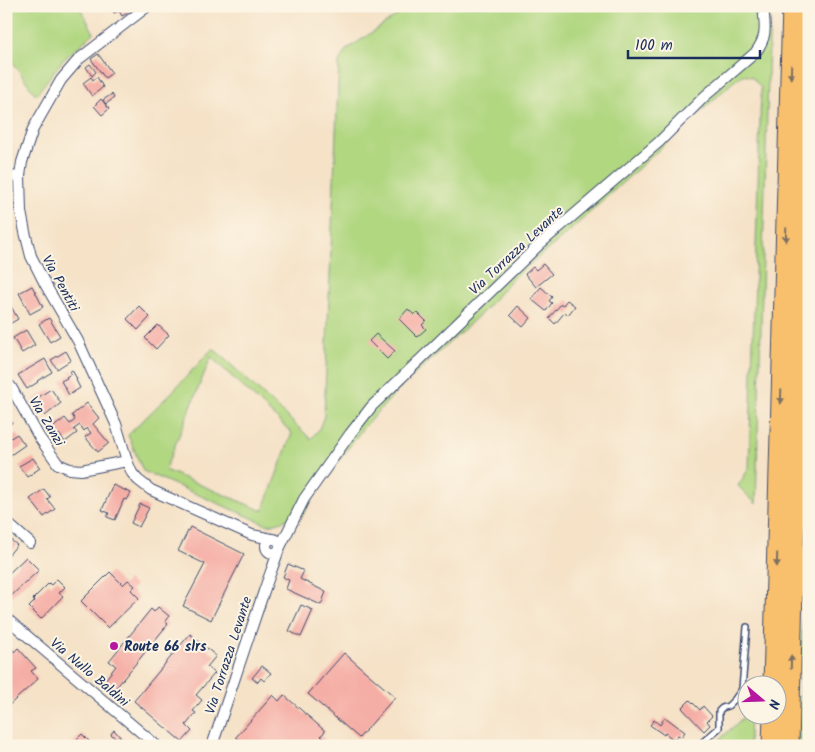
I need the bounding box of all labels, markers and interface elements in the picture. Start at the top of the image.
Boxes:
scale bar [628,28,760,60]
text: 100 m [635,34,673,58]
one-way arrow [786,65,794,81]
street label: Via Torrazza Levante [464,200,570,301]
one-way arrow [782,227,790,243]
street label: Via Pentiti [36,251,85,316]
one-way arrow [777,390,785,406]
street label: Via Zanzi [23,392,70,451]
one-way arrow [773,552,781,568]
street label: Via Torrazza Levante [200,593,259,717]
street label: Via Nullo Baldini [45,633,134,713]
place label: Route 66 slrs [124,636,207,658]
marker: Route 66 slrs [108,640,120,652]
one-way arrow [787,654,795,670]
north arrow [738,674,788,724]
text: N [761,696,785,712]

